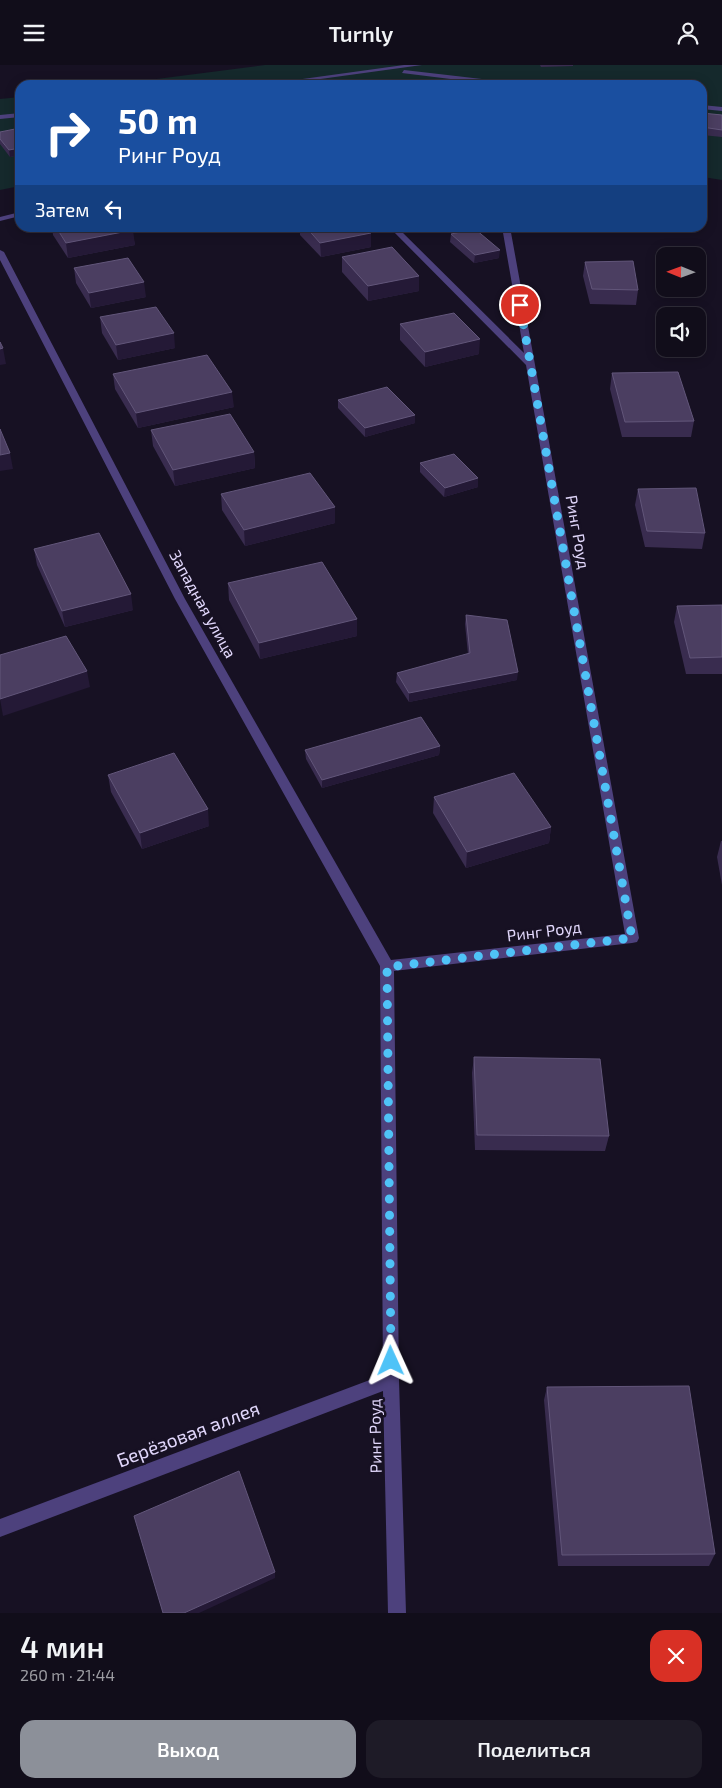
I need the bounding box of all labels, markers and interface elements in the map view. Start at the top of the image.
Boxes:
icon: menu [20,19,48,47]
icon: person [674,19,702,47]
text: Turnly [329,20,393,46]
text: 50 m [118,99,198,141]
icon: right [35,100,100,165]
text: Ринг Роуд [118,141,221,167]
icon: left [100,195,128,223]
text: Затем [35,198,90,221]
north arrow [656,247,706,297]
map controls [656,247,706,357]
pin [499,284,541,326]
icon: arrive [506,291,534,319]
button: sound [656,307,706,357]
street label: Ринг Роуд [562,493,594,571]
street label: Западная улица [165,547,241,661]
street label: Ринг Роуд [506,917,582,945]
position arrow [364,1334,416,1386]
street label: Берёзовая аллея [113,1396,263,1471]
street label: Ринг Роуд [364,1398,386,1474]
text: 4 мин [20,1628,104,1664]
button: close [650,1630,702,1682]
text: 260 m · 21:44 [20,1665,115,1684]
button: Выход [20,1720,356,1778]
button: Поделиться [366,1720,702,1778]

